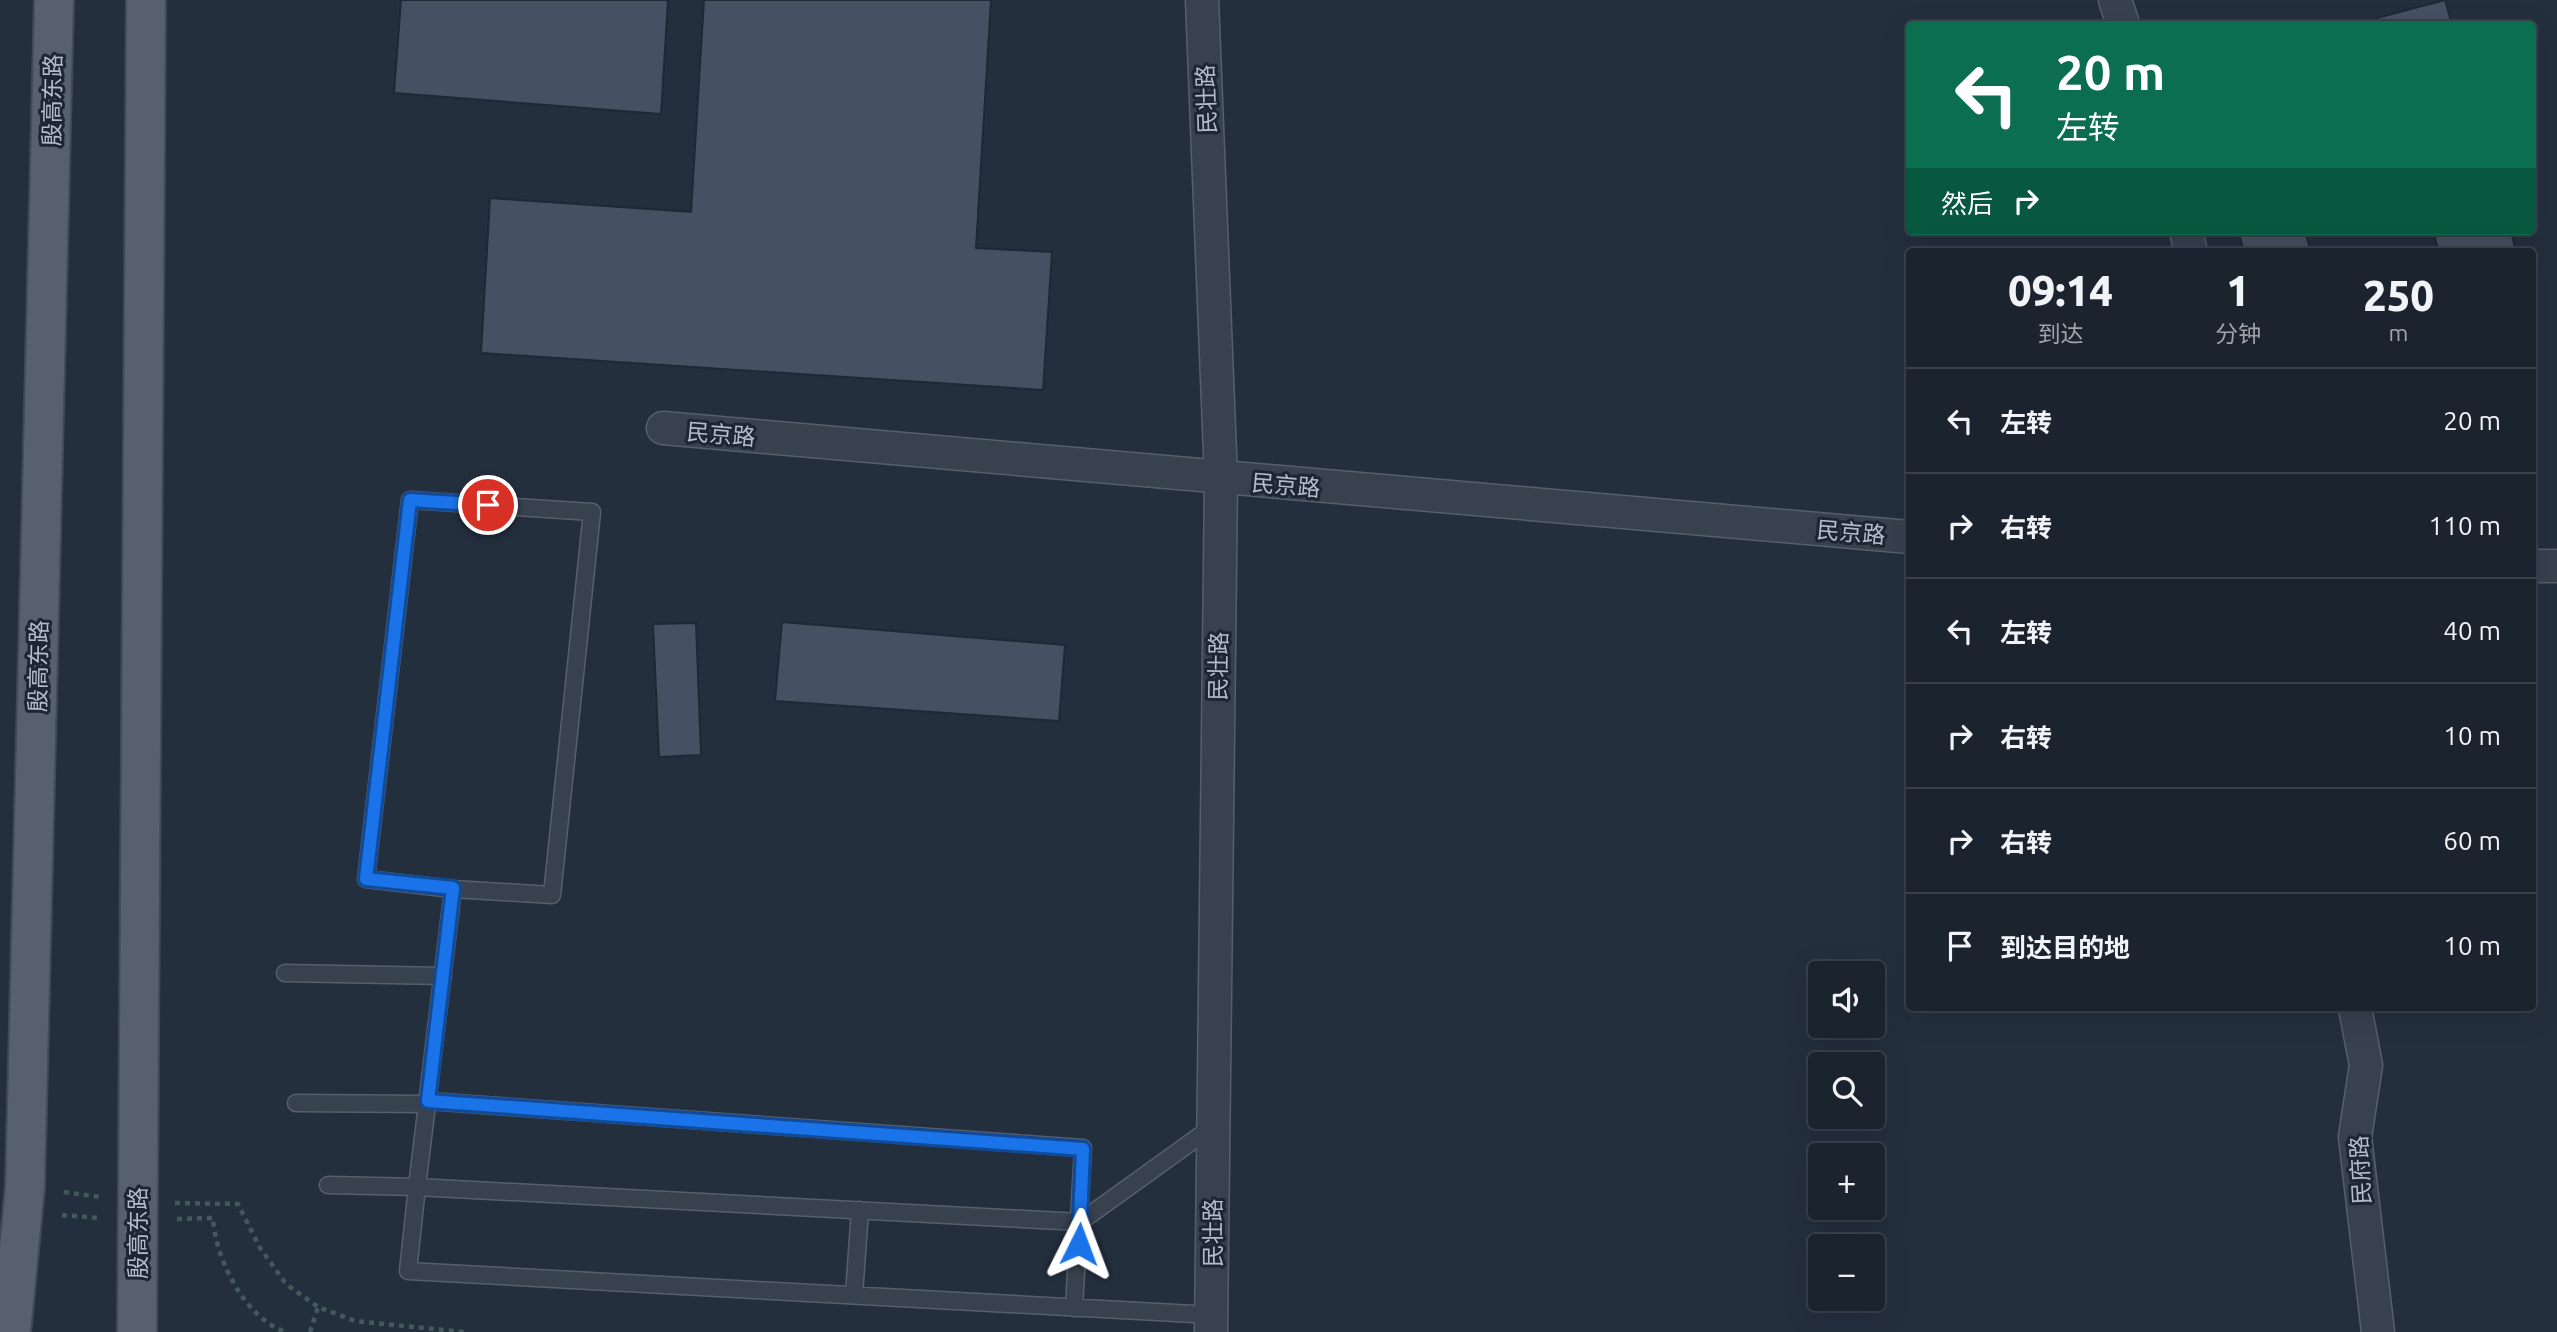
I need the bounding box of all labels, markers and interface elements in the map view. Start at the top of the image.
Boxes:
text: 20 m [2056,44,2165,99]
icon: left [1941,49,2032,140]
street label: 殷高东路 [39,54,65,146]
street label: 民壮路 [1192,64,1220,134]
text: 左转 [2056,109,2120,145]
icon: right [2007,182,2045,220]
text: 然后 [1941,189,1993,218]
text: 09:14 [2008,267,2113,314]
text: 1 [2226,267,2250,314]
text: 250 [2363,272,2434,319]
text: m [2389,320,2408,345]
text: 到达 [2038,321,2084,346]
text: 分钟 [2215,321,2261,346]
icon: left [1941,402,1979,440]
text: 20 m [2443,406,2501,435]
text: 左转 [2000,408,2052,437]
street label: 民京路 [686,419,756,449]
street label: 民京路 [1251,470,1321,500]
pin [458,475,518,535]
icon: arrive [469,486,507,524]
icon: right [1941,507,1979,545]
text: 110 m [2429,511,2501,540]
text: 右转 [2000,513,2052,542]
street label: 民京路 [1816,517,1886,547]
icon: left [1941,612,1979,650]
text: 40 m [2443,616,2501,645]
text: 左转 [2000,618,2052,647]
street label: 殷高东路 [25,620,51,712]
street label: 民壮路 [1205,631,1231,701]
icon: right [1941,717,1979,755]
text: 10 m [2443,721,2501,750]
text: 右转 [2000,723,2052,752]
icon: right [1941,822,1979,860]
text: 60 m [2443,826,2501,855]
text: 右转 [2000,828,2052,857]
icon: arrive [1941,927,1979,965]
text: 10 m [2443,931,2501,960]
text: 到达目的地 [2000,933,2130,962]
map controls [1808,961,1885,1311]
button: sound [1808,961,1885,1038]
button: search [1808,1052,1885,1129]
street label: 民府路 [2346,1135,2374,1205]
button: + [1808,1143,1885,1220]
street label: 殷高东路 [125,1187,150,1279]
street label: 民壮路 [1200,1199,1225,1268]
position arrow [1042,1207,1116,1281]
button: − [1808,1234,1885,1311]

